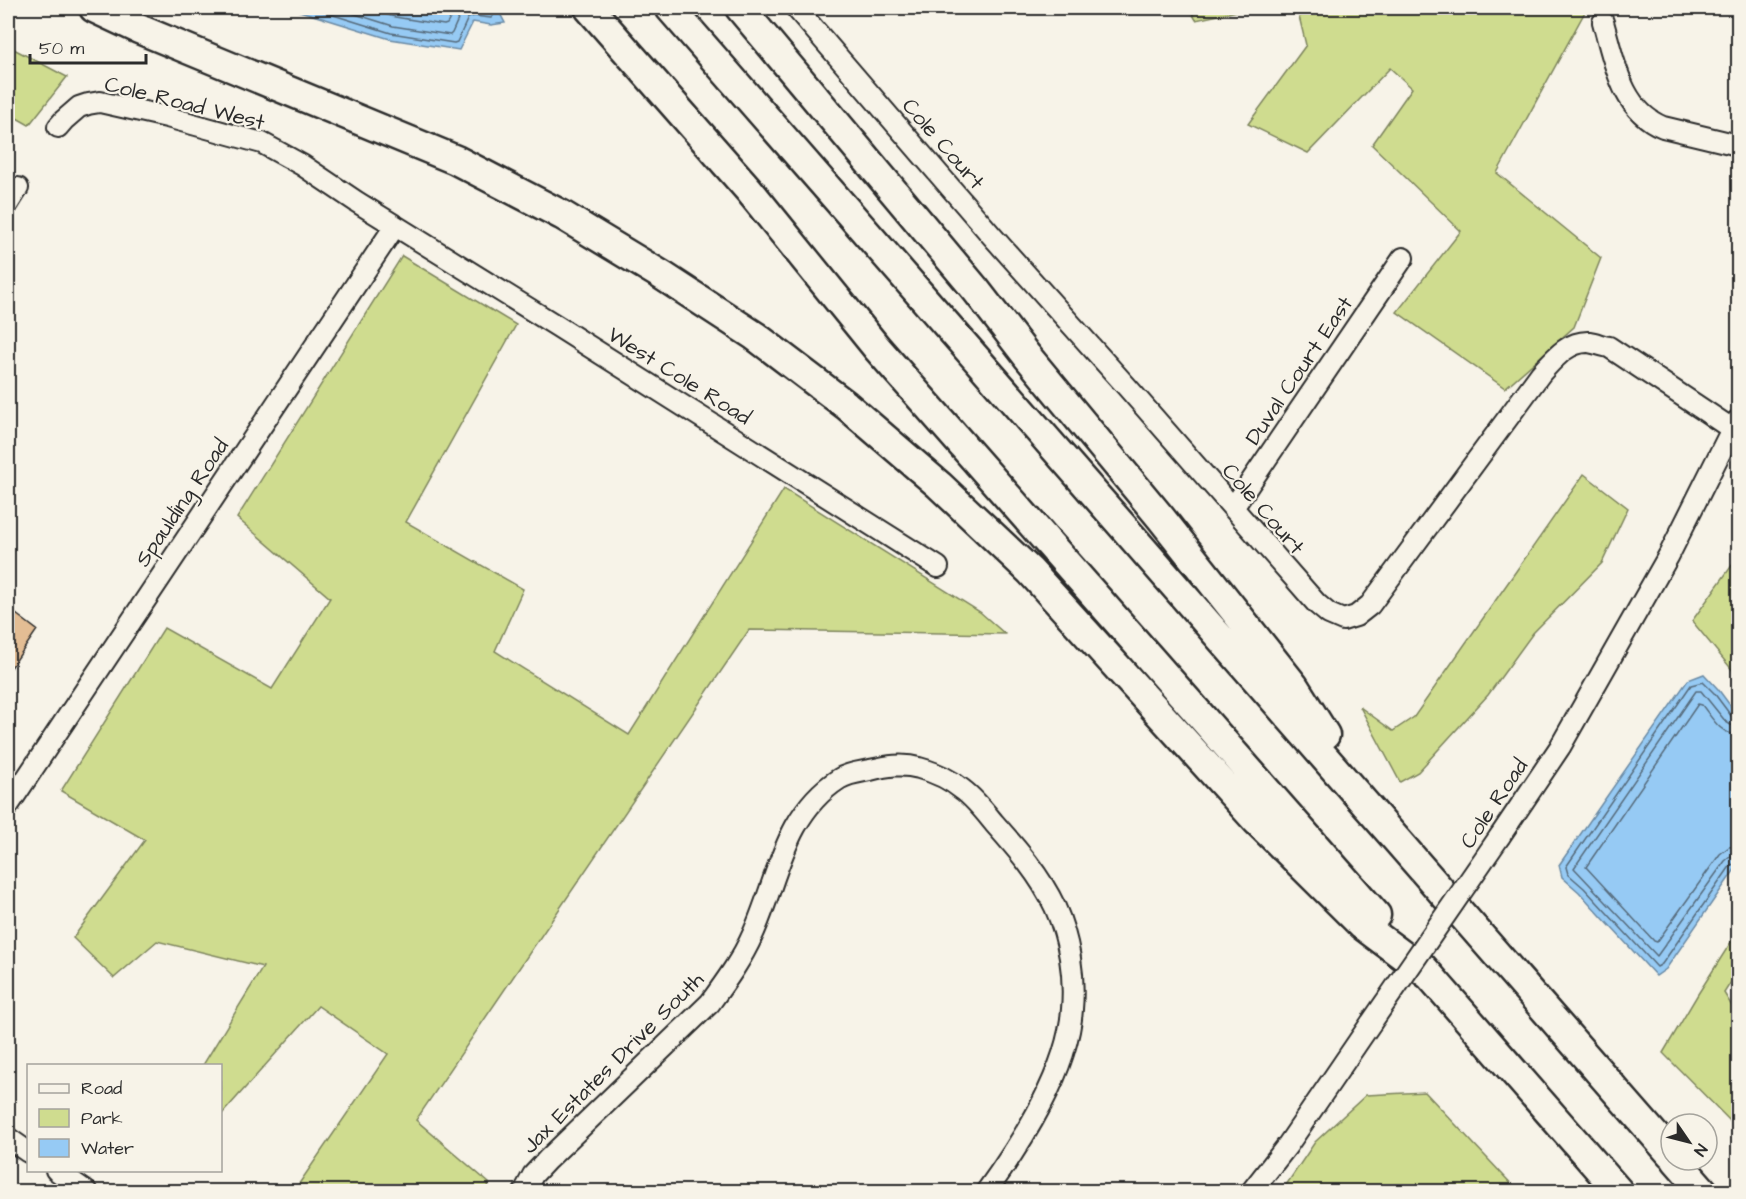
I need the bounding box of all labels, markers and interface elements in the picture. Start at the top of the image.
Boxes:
scale bar [30,27,146,65]
text: 50 m [39,36,84,61]
street label: Cole Road West [101,69,268,138]
street label: Cole Court [894,91,991,197]
street label: Duval Court East [1238,290,1361,451]
street label: West Cole Road [601,320,757,433]
street label: Spaulding Road [128,433,237,574]
street label: Cole Court [1214,456,1311,562]
street label: Cole Road [1453,753,1536,855]
street label: Jax Estates Drive South [515,965,711,1161]
legend [27,1064,222,1172]
text: Road [81,1076,122,1101]
text: Park [81,1106,123,1131]
north arrow [1659,1112,1719,1172]
text: Water [81,1136,134,1161]
text: N [1689,1140,1712,1160]

